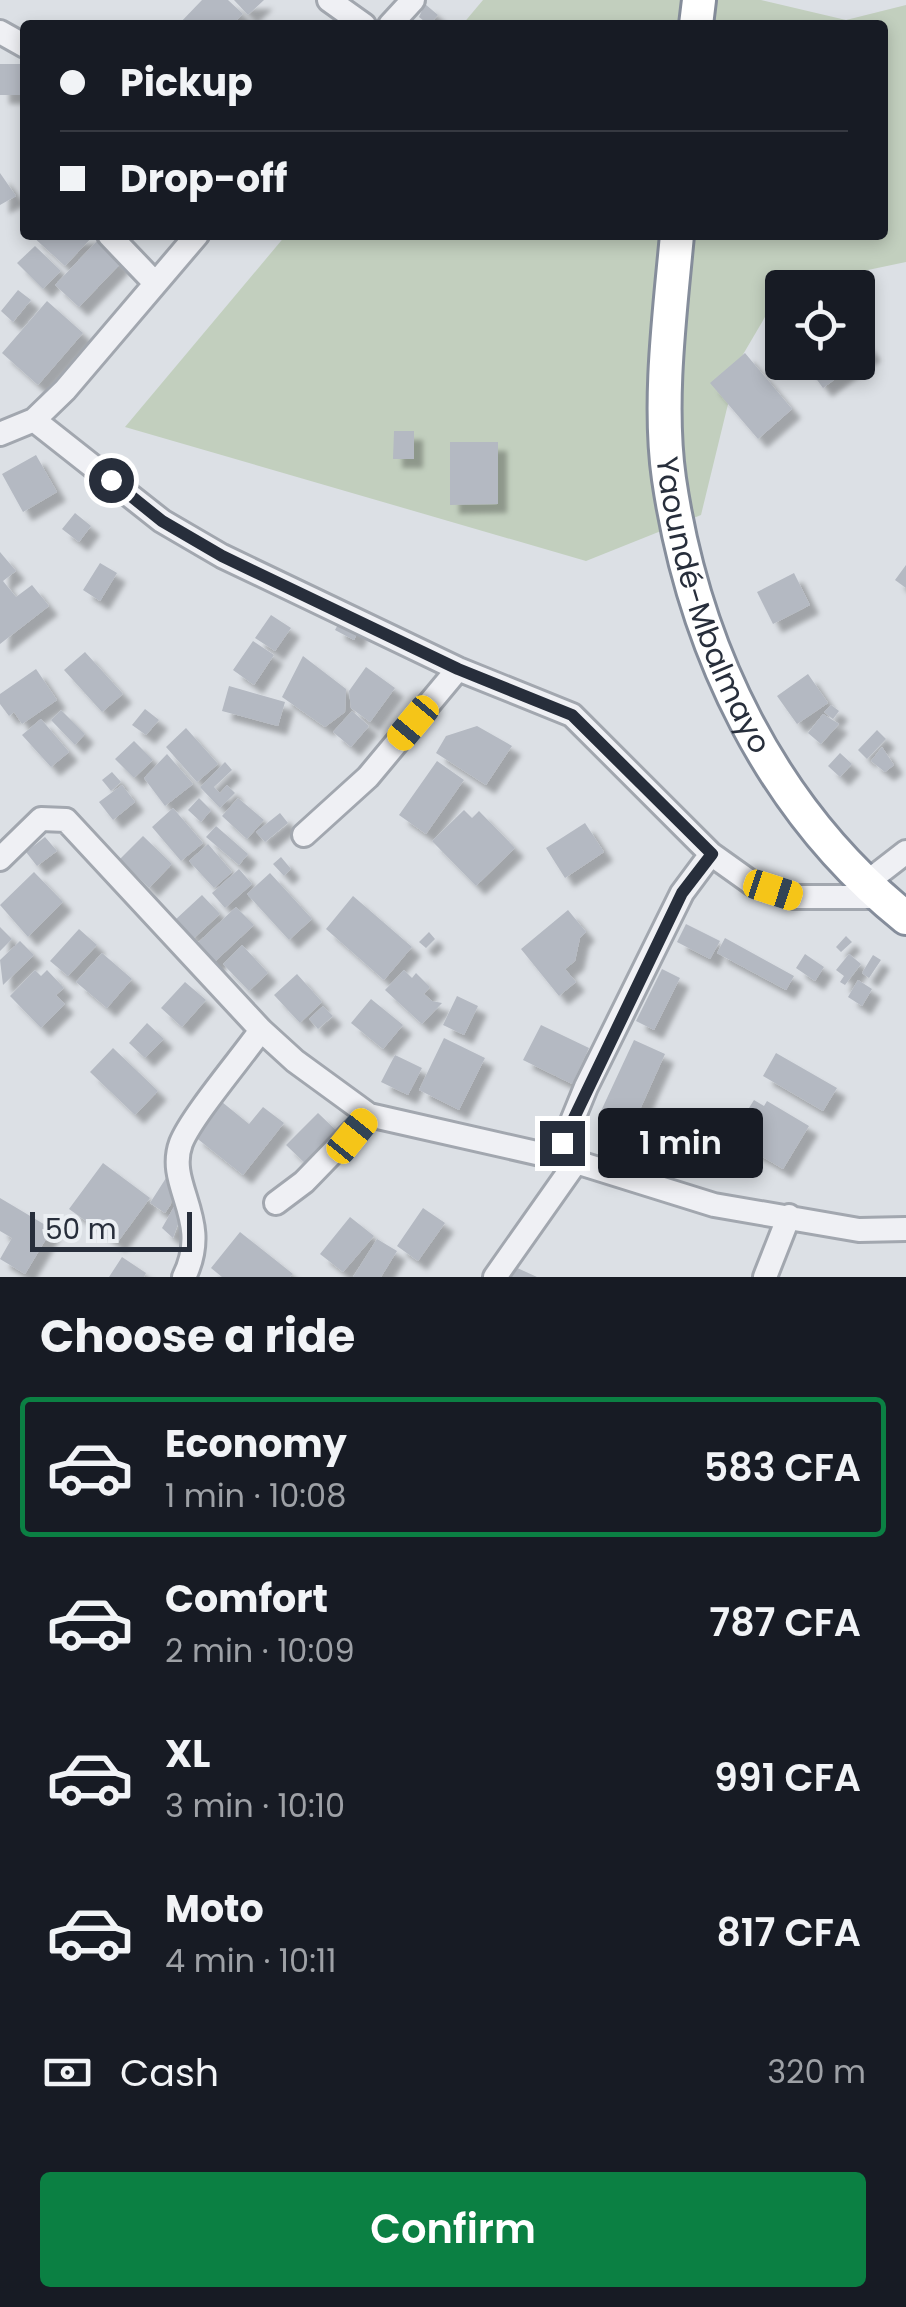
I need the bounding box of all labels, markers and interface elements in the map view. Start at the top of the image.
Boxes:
text: Pickup [120,56,253,109]
text: Drop-off [120,152,288,205]
map controls [765,270,875,380]
button: locate [765,270,875,380]
street label: Yaoundé-Mbalmayo [645,454,781,761]
route start [89,458,134,503]
car [382,690,444,756]
car [740,866,806,914]
car [321,1103,383,1169]
callout: 1 min [597,1108,762,1178]
text: 1 min [639,1120,722,1165]
route end [540,1121,585,1166]
scale bar [30,1207,192,1252]
text: 50 m [45,1210,116,1249]
text: Choose a ride [40,1305,355,1368]
text: Economy [165,1417,347,1470]
icon: car [45,1422,135,1512]
text: 583 CFA [704,1441,861,1494]
text: 1 min · 10:08 [165,1473,346,1518]
text: Comfort [165,1572,328,1625]
icon: car [45,1577,135,1667]
text: 787 CFA [709,1596,861,1649]
text: 2 min · 10:09 [165,1628,355,1673]
text: XL [165,1727,210,1780]
icon: car [45,1732,135,1822]
text: 991 CFA [714,1751,861,1804]
text: 3 min · 10:10 [165,1783,345,1828]
text: Moto [165,1882,264,1935]
icon: car [45,1887,135,1977]
text: 817 CFA [716,1906,861,1959]
text: 4 min · 10:11 [165,1938,337,1983]
icon: cash [40,2045,95,2100]
text: Cash [120,2046,219,2099]
text: 320 m [767,2049,866,2094]
button: Confirm [40,2172,866,2287]

